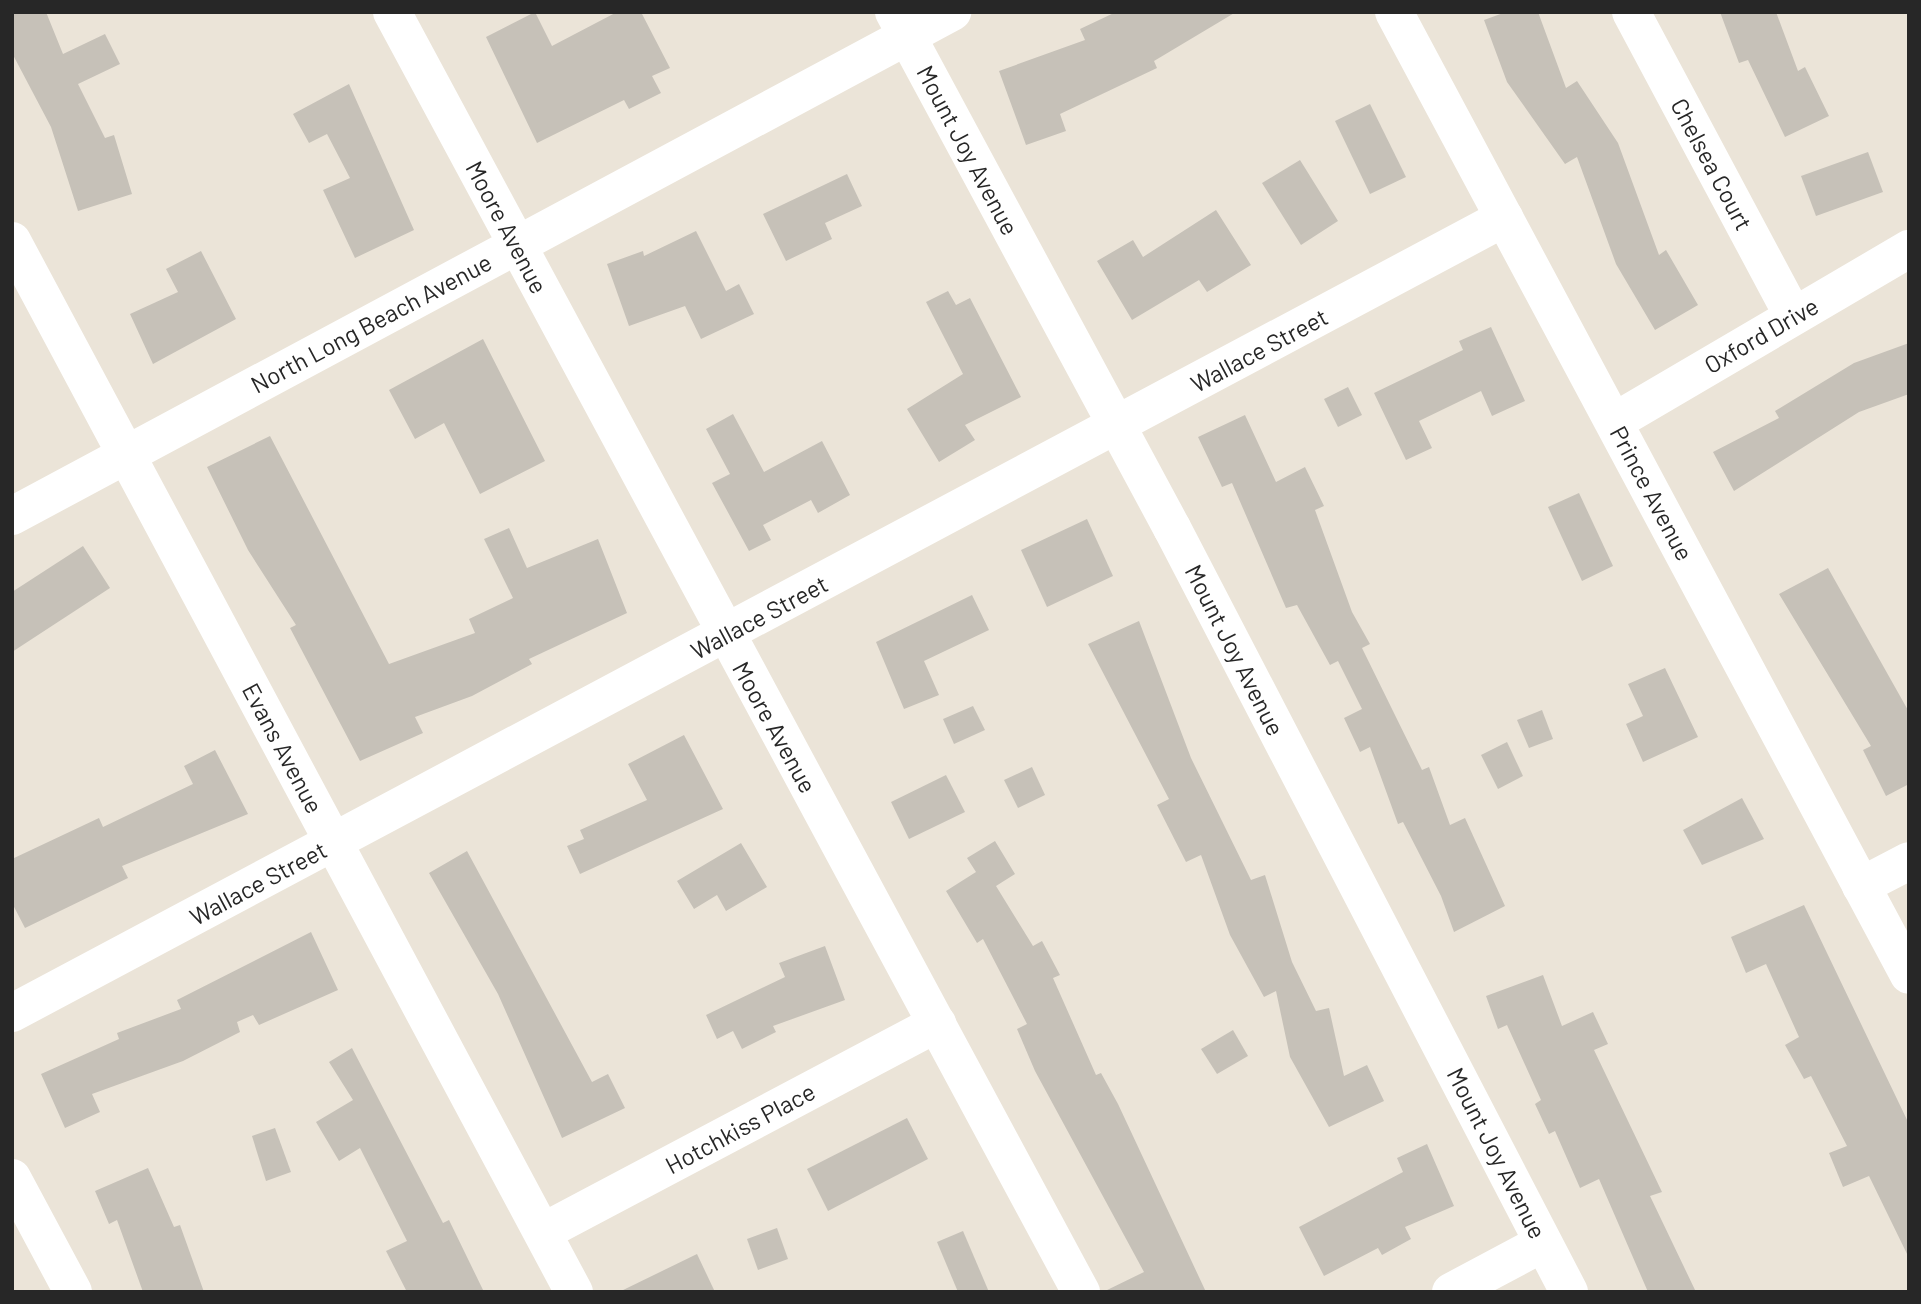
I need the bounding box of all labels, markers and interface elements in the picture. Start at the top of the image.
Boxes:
street label: Mount Joy Avenue [911,60,1025,240]
street label: Chelsea Court [1665,93,1759,235]
street label: Moore Avenue [460,156,554,298]
street label: North Long Beach Avenue [246,247,496,399]
street label: Oxford Drive [1699,291,1823,379]
street label: Wallace Street [1186,302,1332,398]
street label: Prince Avenue [1605,421,1699,565]
street label: Mount Joy Avenue [1179,560,1291,740]
street label: Wallace Street [686,569,832,665]
street label: Moore Avenue [727,656,823,798]
street label: Evans Avenue [237,678,329,818]
street label: Wallace Street [185,835,331,931]
street label: Mount Joy Avenue [1441,1063,1553,1243]
street label: Hotchkiss Place [660,1076,820,1180]

